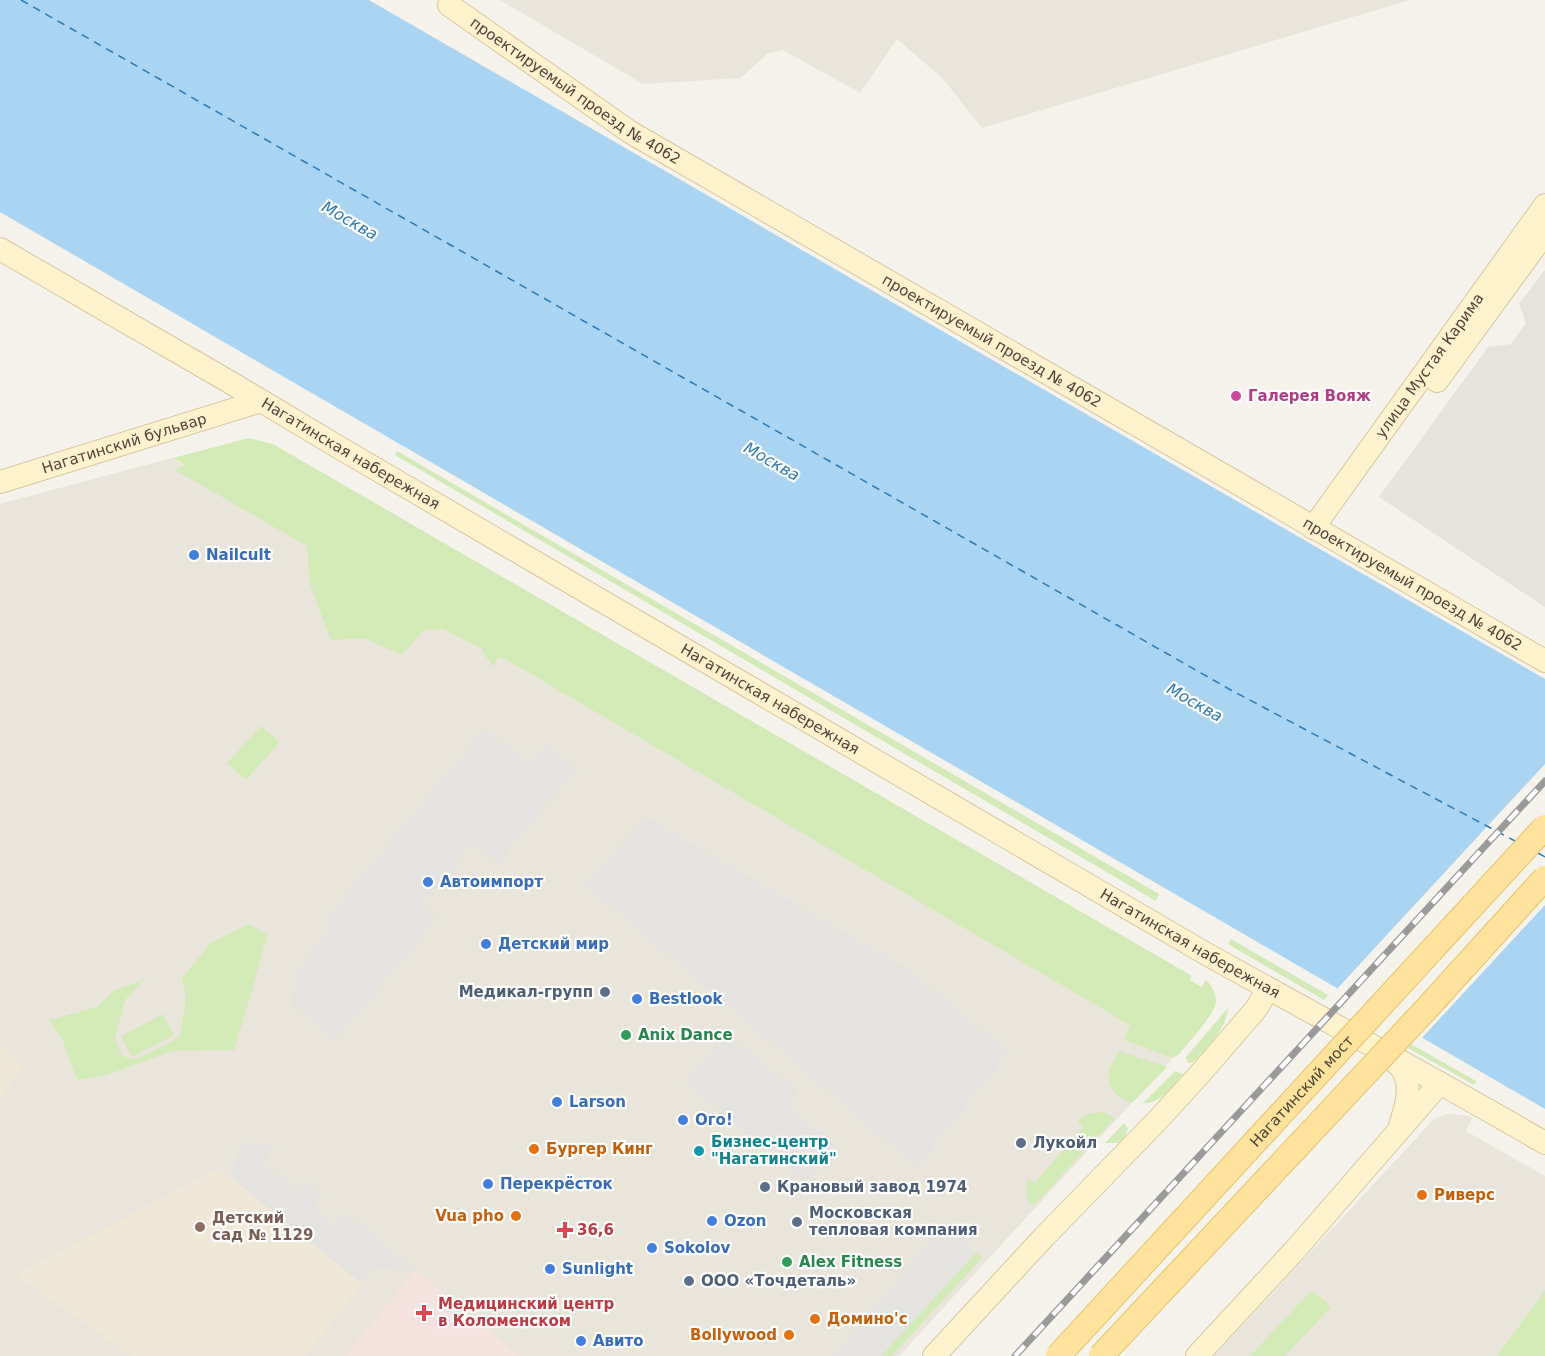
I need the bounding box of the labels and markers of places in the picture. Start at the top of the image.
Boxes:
place label: Галерея Вояж [1248,387,1371,405]
marker: Галерея Вояж [1229,389,1243,403]
place label: Nailcult [206,546,271,564]
marker: Nailcult [187,548,201,562]
place label: Автоимпорт [440,873,543,891]
marker: Автоимпорт [421,875,435,889]
place label: Детский мир [498,935,609,953]
marker: Детский мир [479,937,493,951]
place label: Медикал-групп [459,983,593,1001]
marker: Медикал-групп [598,985,612,999]
place label: Bestlook [649,990,723,1008]
marker: Bestlook [630,992,644,1006]
place label: Anix Dance [638,1026,733,1044]
marker: Anix Dance [619,1028,633,1042]
place label: Larson [569,1093,626,1111]
marker: Larson [550,1095,564,1109]
place label: Ого! [695,1111,733,1129]
marker: Ого! [676,1113,690,1127]
place label: Бизнес-центр "Нагатинский" [711,1133,837,1168]
place label: Лукойл [1033,1134,1097,1152]
marker: Лукойл [1014,1136,1028,1150]
place label: Бургер Кинг [546,1140,653,1158]
marker: Бургер Кинг [527,1142,541,1156]
marker: Бизнес-центр "Нагатинский" [692,1144,706,1158]
place label: Перекрёсток [500,1175,613,1193]
marker: Перекрёсток [481,1177,495,1191]
place label: Крановый завод 1974 [777,1178,967,1196]
marker: Крановый завод 1974 [758,1180,772,1194]
place label: Риверс [1434,1186,1495,1204]
marker: Риверс [1415,1188,1429,1202]
place label: Московская тепловая компания [809,1204,978,1239]
place label: Vua pho [435,1207,504,1225]
place label: Детский сад № 1129 [212,1209,313,1244]
marker: Vua pho [509,1209,523,1223]
place label: Ozon [724,1212,766,1230]
marker: Ozon [705,1214,719,1228]
marker: Московская тепловая компания [790,1215,804,1229]
marker: Детский сад № 1129 [193,1220,207,1234]
place label: 36,6 [577,1221,614,1239]
marker: 36,6 [558,1223,572,1237]
place label: Sokolov [664,1239,730,1257]
marker: Sokolov [645,1241,659,1255]
place label: Alex Fitness [799,1253,902,1271]
marker: Alex Fitness [780,1255,794,1269]
place label: Sunlight [562,1260,633,1278]
marker: Sunlight [543,1262,557,1276]
place label: ООО «Точдеталь» [701,1272,856,1290]
marker: ООО «Точдеталь» [682,1274,696,1288]
place label: Медицинский центр в Коломенском [438,1295,614,1330]
marker: Медицинский центр в Коломенском [415,1304,433,1322]
place label: Домино'c [827,1310,908,1328]
marker: Домино'c [808,1312,822,1326]
place label: Bollywood [690,1326,777,1344]
marker: Bollywood [782,1328,796,1342]
place label: Авито [593,1332,644,1350]
marker: Авито [574,1334,588,1348]

